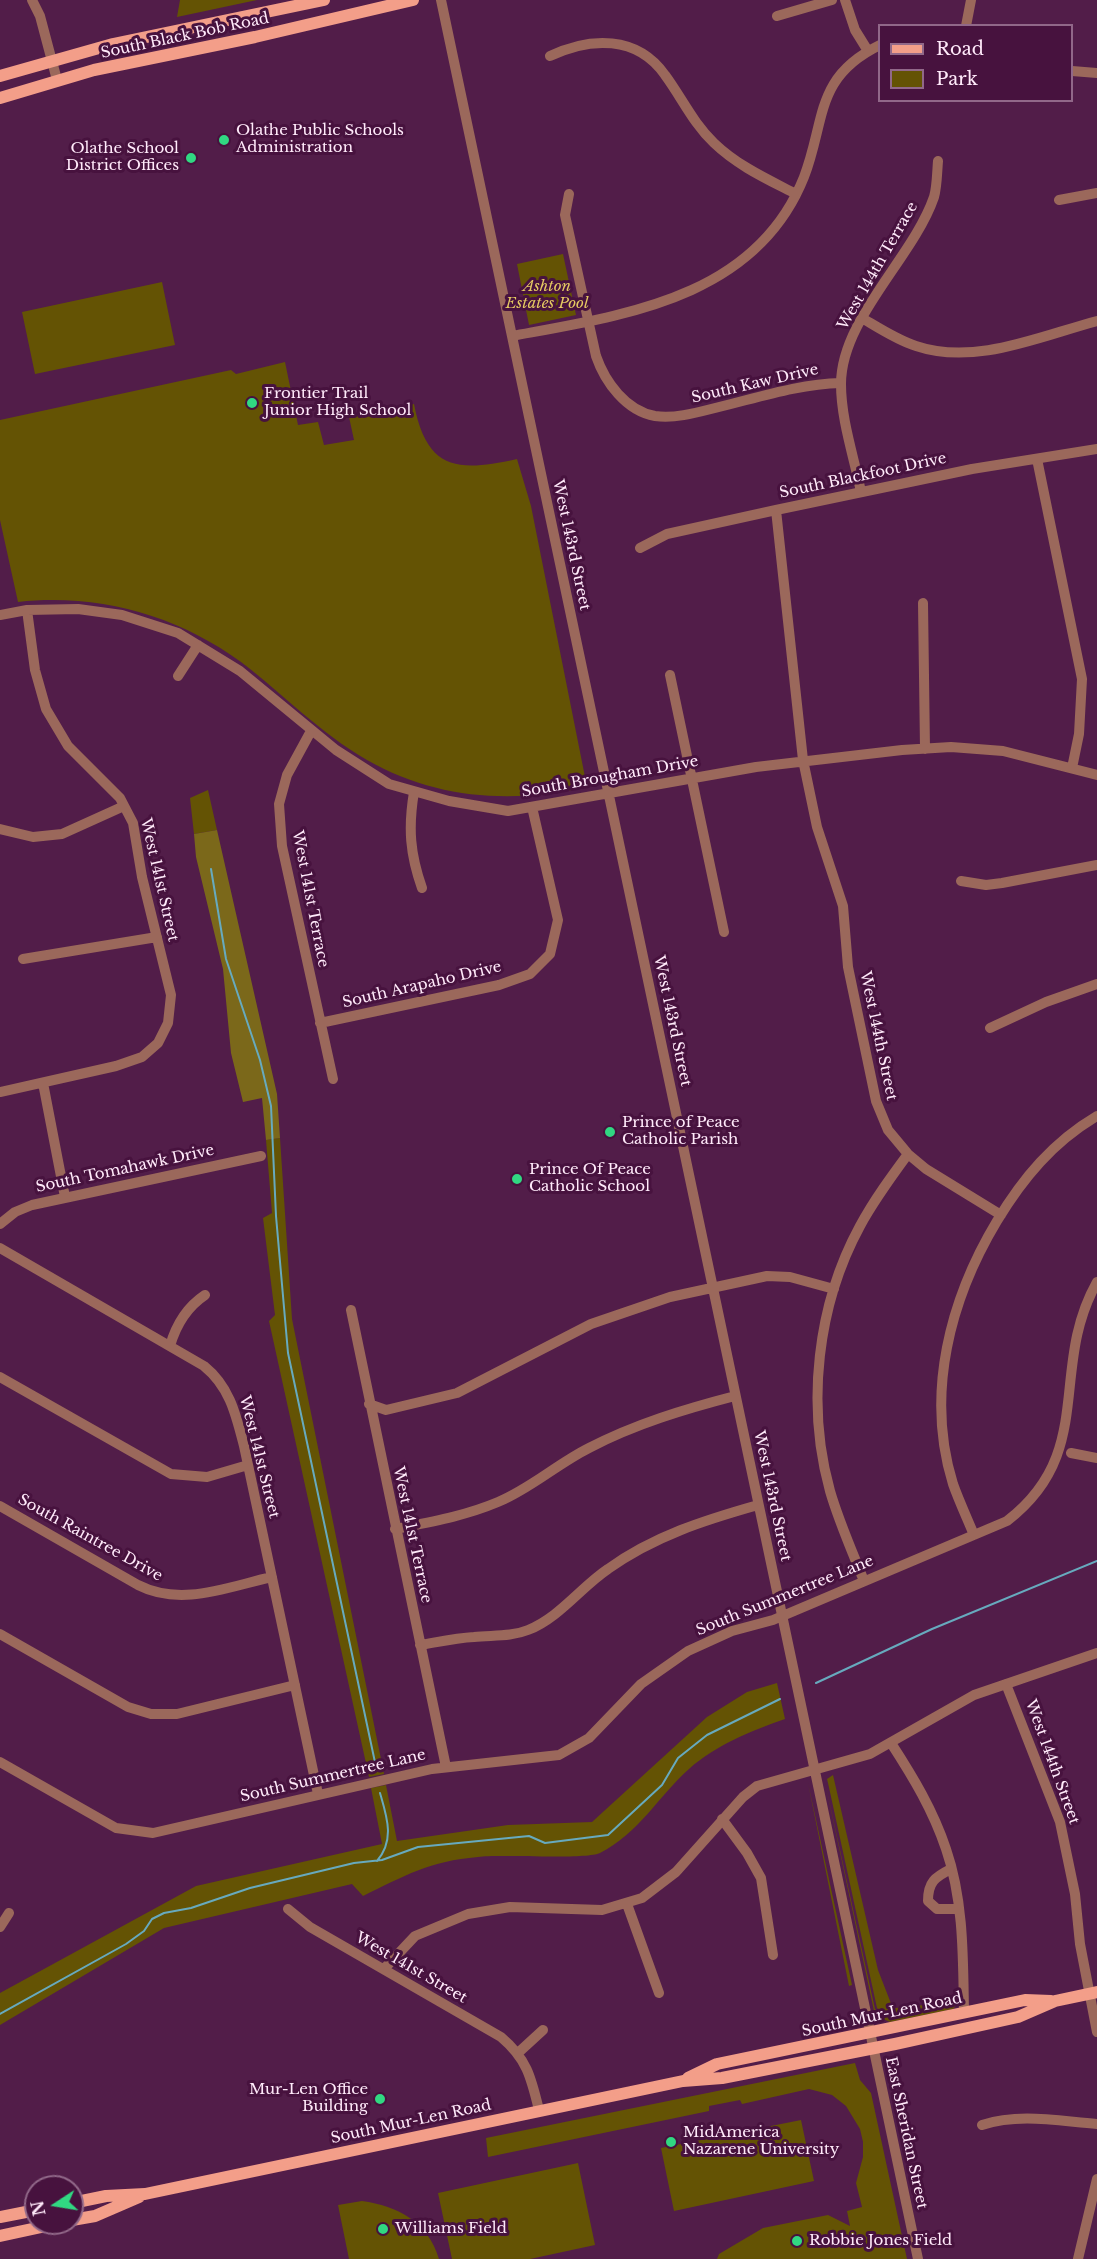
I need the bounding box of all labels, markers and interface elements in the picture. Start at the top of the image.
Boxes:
street label: South Black Bob Road [99,9,271,63]
legend [878,24,1073,102]
text: Road [936,38,984,60]
text: Park [936,68,978,90]
place label: Olathe Public Schools Administration [236,122,404,157]
marker: Olathe Public Schools Administration [217,133,231,147]
place label: Olathe School District Offices [66,140,179,175]
marker: Olathe School District Offices [184,151,198,165]
street label: West 144th Terrace [834,199,922,333]
park label: Ashton Estates Pool [505,278,589,313]
street label: South Kaw Drive [690,361,820,407]
place label: Frontier Trail Junior High School [264,385,411,420]
marker: Frontier Trail Junior High School [245,396,259,410]
street label: South Blackfoot Drive [778,449,948,503]
street label: West 143rd Street [548,478,594,612]
street label: South Brougham Drive [520,753,700,801]
street label: West 141st Street [136,817,182,943]
street label: West 141st Terrace [288,829,332,969]
street label: West 143rd Street [649,954,695,1088]
street label: South Arapaho Drive [341,958,503,1012]
street label: West 144th Street [856,970,900,1102]
place label: Prince of Peace Catholic Parish [622,1114,740,1149]
marker: Prince of Peace Catholic Parish [603,1125,617,1139]
street label: South Tomahawk Drive [34,1141,216,1197]
place label: Prince Of Peace Catholic School [529,1161,651,1196]
marker: Prince Of Peace Catholic School [510,1172,524,1186]
street label: West 141st Street [235,1394,283,1520]
street label: West 143rd Street [749,1429,795,1563]
street label: West 141st Terrace [389,1465,435,1605]
street label: South Raintree Drive [15,1491,165,1585]
street label: South Summertree Lane [694,1552,876,1640]
street label: West 144th Street [1021,1697,1083,1827]
street label: South Summertree Lane [239,1746,427,1806]
street label: West 141st Street [352,1929,470,2007]
street label: South Mur-Len Road [800,1989,964,2041]
street label: East Sheridan Street [881,2055,931,2211]
place label: Mur-Len Office Building [249,2081,368,2116]
marker: Mur-Len Office Building [373,2092,387,2106]
street label: South Mur-Len Road [329,2096,493,2148]
place label: MidAmerica Nazarene University [683,2124,839,2159]
marker: MidAmerica Nazarene University [664,2135,678,2149]
north arrow [24,2175,84,2235]
text: N [27,2199,50,2218]
place label: Williams Field [395,2220,507,2238]
marker: Williams Field [376,2222,390,2236]
place label: Robbie Jones Field [809,2232,952,2250]
marker: Robbie Jones Field [790,2234,804,2248]

